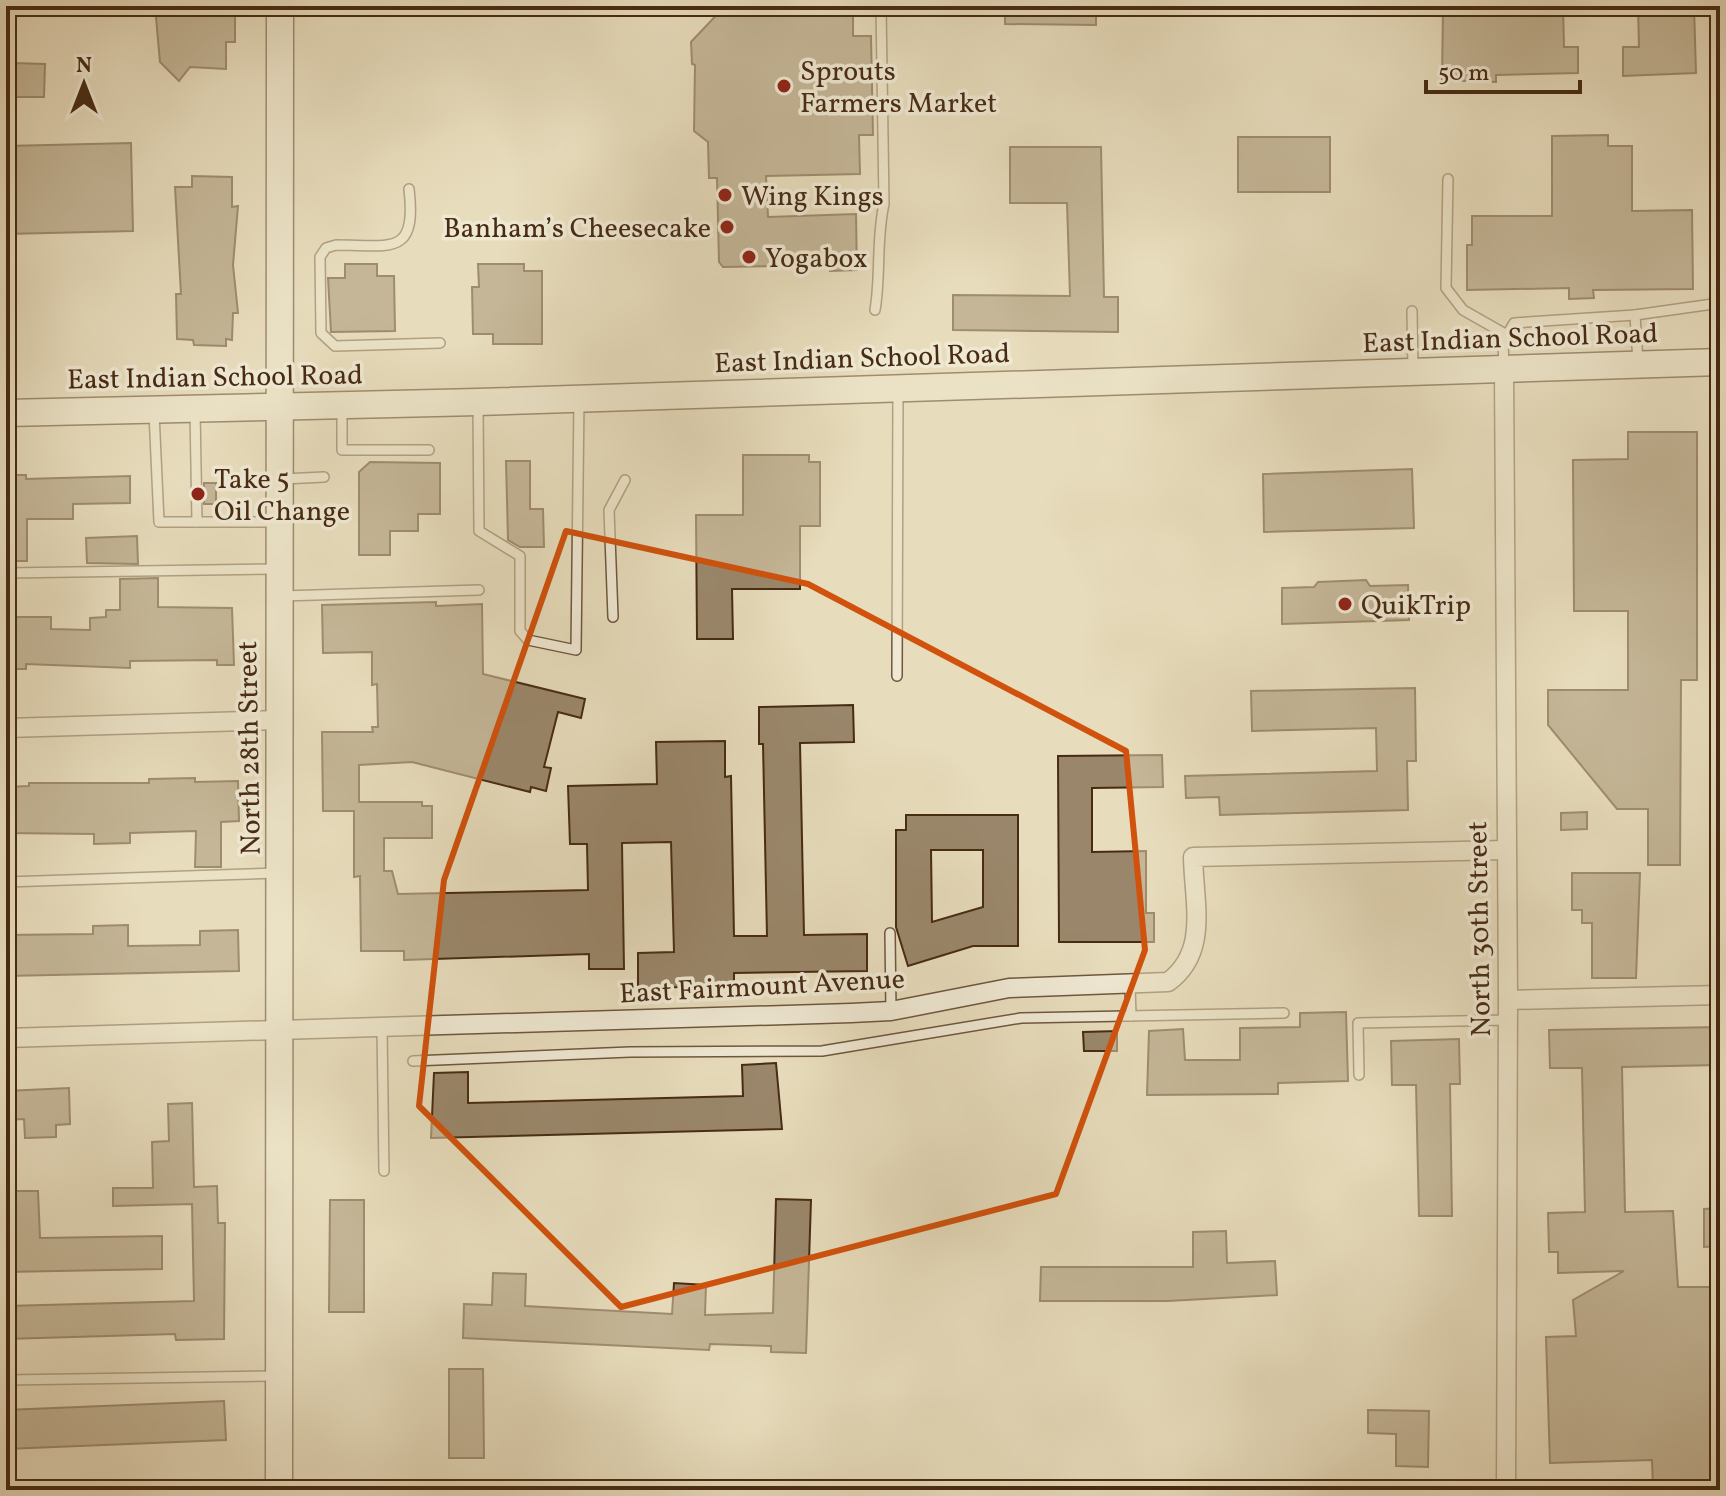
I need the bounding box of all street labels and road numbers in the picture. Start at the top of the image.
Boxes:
street label: East Indian School Road [1362,315,1659,364]
street label: East Indian School Road [714,335,1011,384]
street label: East Indian School Road [67,356,363,401]
street label: North 28th Street [229,640,272,855]
street label: North 30th Street [1459,821,1502,1037]
street label: East Fairmount Avenue [618,961,906,1014]

